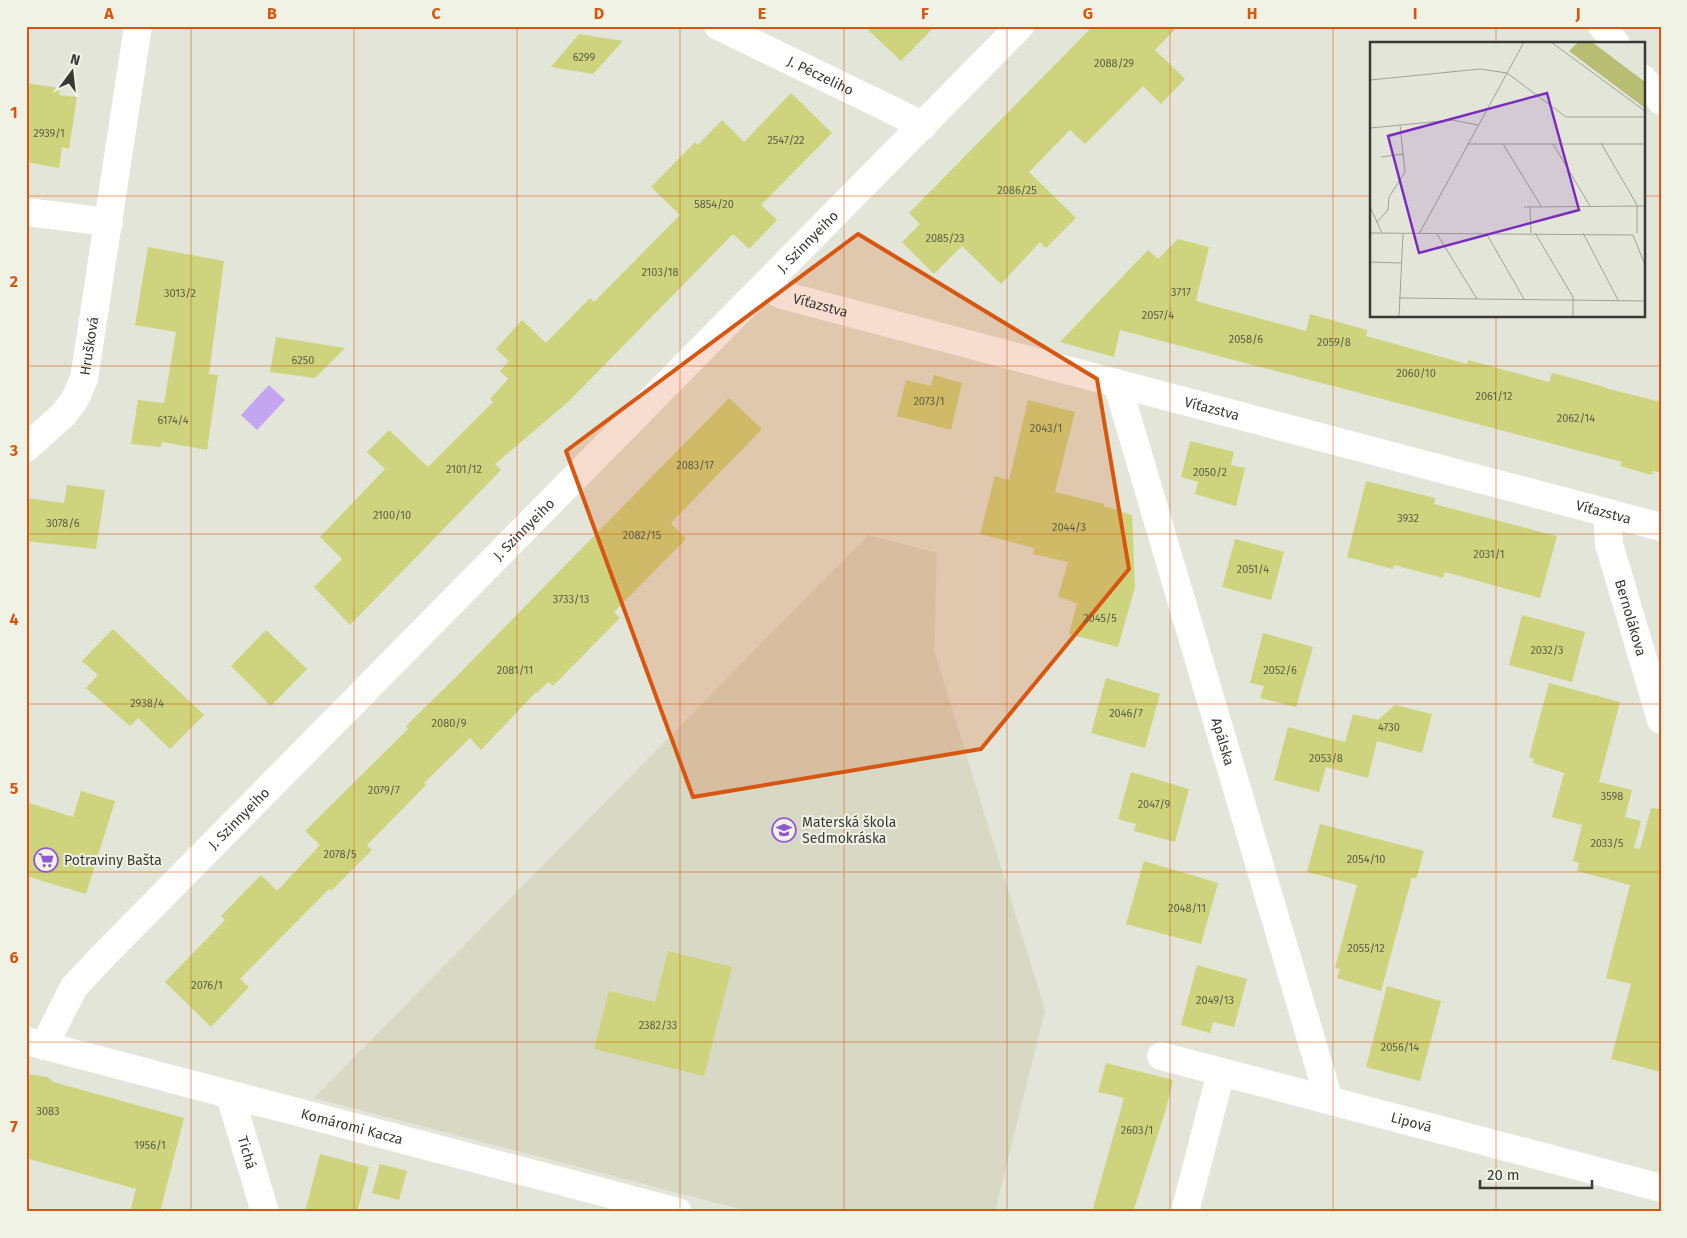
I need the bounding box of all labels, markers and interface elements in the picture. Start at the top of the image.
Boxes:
text: A [103,4,114,23]
text: B [267,4,277,23]
text: C [431,4,441,23]
text: D [594,4,604,23]
text: E [758,4,766,23]
text: F [921,4,929,23]
text: G [1083,4,1093,23]
text: H [1247,4,1257,23]
text: I [1413,4,1417,23]
text: J [1574,4,1581,23]
inset map [1370,42,1644,318]
north arrow [48,48,98,98]
text: N [69,51,82,69]
house number: 6299 [573,51,596,64]
street label: J. Péczeliho [785,53,856,99]
house number: 2088/29 [1094,57,1134,70]
text: 1 [10,103,18,122]
house number: 2939/1 [33,127,65,140]
house number: 2547/22 [767,134,805,147]
house number: 2086/25 [997,184,1037,197]
house number: 5854/20 [694,198,734,211]
street label: J. Szinnyeiho [774,207,842,276]
house number: 2085/23 [925,232,965,245]
house number: 2103/18 [641,266,679,279]
text: 2 [10,272,18,291]
house number: 3717 [1171,286,1191,299]
house number: 3013/2 [164,287,196,300]
street label: Víťazstva [791,290,850,321]
house number: 2057/4 [1142,309,1174,322]
street label: Hrušková [77,316,102,377]
house number: 2058/6 [1229,333,1263,346]
house number: 2059/8 [1317,336,1351,349]
house number: 6250 [292,354,314,367]
house number: 2060/10 [1396,367,1436,380]
house number: 2061/12 [1476,390,1512,403]
street label: Víťazstva [1183,394,1241,424]
house number: 2073/1 [913,395,945,408]
house number: 2062/14 [1557,412,1595,425]
house number: 6174/4 [157,414,189,427]
house number: 2043/1 [1030,422,1062,435]
text: 3 [9,441,18,460]
house number: 2083/17 [676,459,714,472]
house number: 2101/12 [446,463,482,476]
house number: 2050/2 [1193,466,1227,479]
street label: J. Szinnyeiho [490,495,558,564]
street label: Víťazstva [1574,497,1633,528]
house number: 2100/10 [373,509,411,522]
house number: 3932 [1397,512,1419,525]
house number: 3078/6 [46,517,80,530]
house number: 2044/3 [1052,521,1086,534]
house number: 2082/15 [623,529,662,542]
house number: 2031/1 [1473,548,1505,561]
house number: 2051/4 [1237,563,1269,576]
street label: Bernolákova [1611,578,1650,658]
house number: 3733/13 [553,593,589,606]
text: 4 [9,610,19,629]
house number: 2045/5 [1083,612,1117,625]
house number: 2032/3 [1530,644,1564,657]
house number: 2081/11 [497,664,533,677]
house number: 2052/6 [1263,664,1297,677]
house number: 2938/4 [130,697,164,710]
house number: 2046/7 [1109,707,1143,720]
street label: Apálska [1207,716,1238,768]
house number: 2080/9 [432,717,467,730]
house number: 4730 [1378,721,1400,734]
house number: 2053/8 [1309,752,1343,765]
text: 5 [10,779,19,798]
street label: J. Szinnyeiho [205,784,273,853]
house number: 2079/7 [368,784,400,797]
house number: 3598 [1601,790,1623,803]
house number: 2047/9 [1138,798,1171,811]
place label: Materská škola Sedmokráska [802,814,896,847]
school or university icon: Materská škola Sedmokráska [771,817,797,843]
house number: 2033/5 [1590,837,1624,850]
supermarket icon: Potraviny Bašta [33,847,59,873]
house number: 2078/5 [323,848,357,861]
place label: Potraviny Bašta [64,852,162,869]
house number: 2054/10 [1347,853,1385,866]
house number: 2048/11 [1168,902,1206,915]
house number: 2055/12 [1347,942,1385,955]
text: 6 [9,948,19,967]
house number: 2076/1 [191,979,223,992]
house number: 2049/13 [1196,994,1234,1007]
house number: 2382/33 [639,1019,677,1032]
house number: 2056/14 [1381,1041,1419,1054]
house number: 3083 [36,1105,60,1118]
street label: Komáromi Kacza [299,1105,405,1148]
street label: Lipová [1389,1109,1434,1136]
text: 7 [10,1117,18,1136]
house number: 2603/1 [1121,1124,1153,1137]
street label: Tichá [234,1134,260,1171]
house number: 1956/1 [134,1139,166,1152]
scale bar [1480,1158,1592,1190]
text: 20 m [1487,1166,1520,1184]

